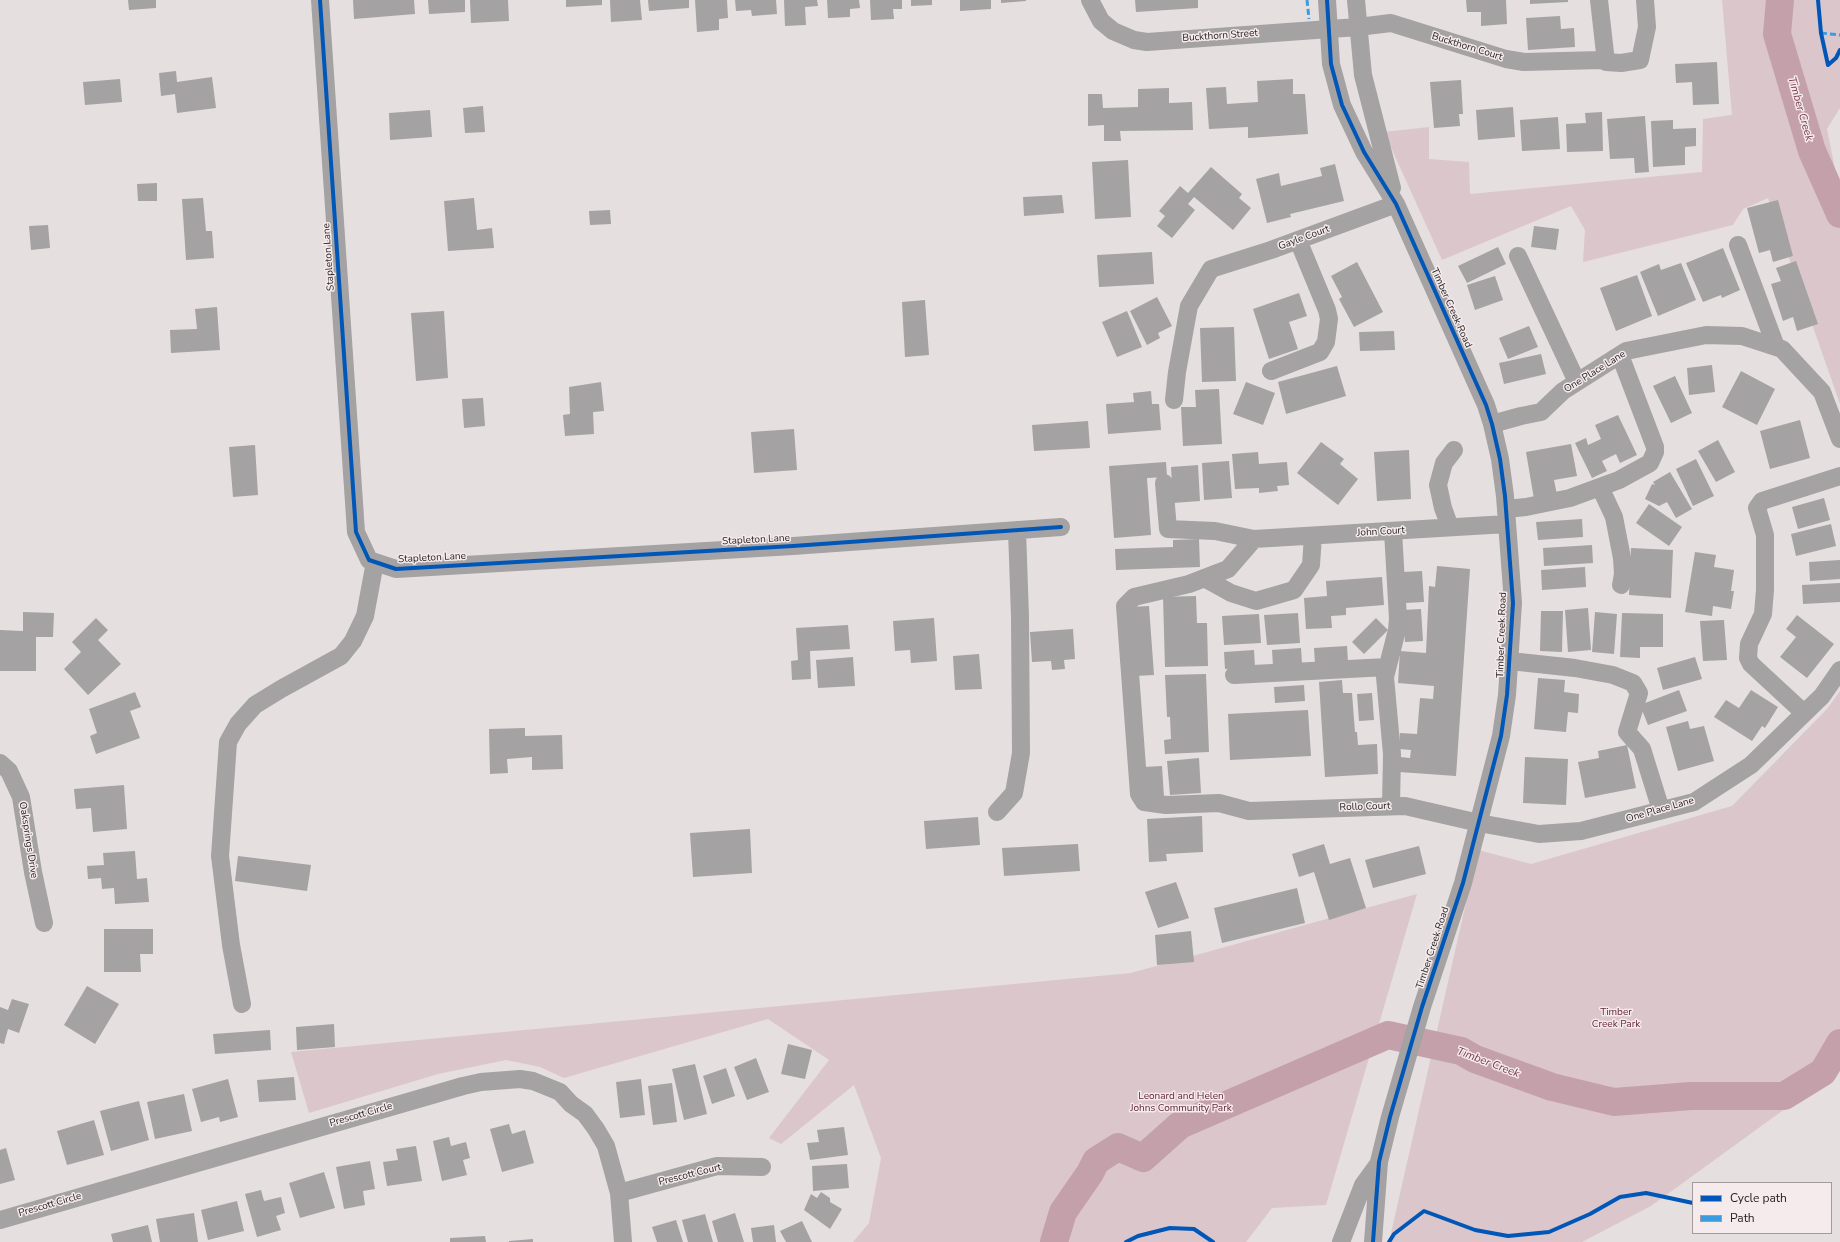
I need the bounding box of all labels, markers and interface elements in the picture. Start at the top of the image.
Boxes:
street label: Buckthorn Street [1182,27,1258,45]
street label: Buckthorn Court [1430,31,1504,63]
water label: Timber Creek [1785,75,1815,143]
street label: Stapleton Lane [321,223,337,291]
street label: Gayle Court [1277,223,1331,253]
street label: Timber Creek Road [1428,266,1474,350]
street label: One Place Lane [1562,348,1628,396]
street label: John Court [1357,525,1405,539]
street label: Stapleton Lane [722,532,790,548]
street label: Stapleton Lane [398,550,466,566]
street label: Timber Creek Road [1495,592,1509,678]
street label: One Place Lane [1625,795,1695,825]
street label: Rollo Court [1339,800,1391,814]
street label: Oaksprings Drive [16,801,40,879]
street label: Timber Creek Road [1414,905,1452,991]
park label: Timber Creek Park [1592,1007,1640,1030]
water label: Timber Creek [1455,1045,1521,1081]
park label: Leonard and Helen Johns Community Park [1130,1091,1232,1114]
street label: Prescott Circle [328,1100,394,1130]
street label: Prescott Court [657,1161,723,1189]
legend [1692,1182,1832,1234]
street label: Prescott Circle [17,1190,83,1220]
text: Cycle path [1730,1190,1787,1206]
text: Path [1730,1210,1755,1226]

